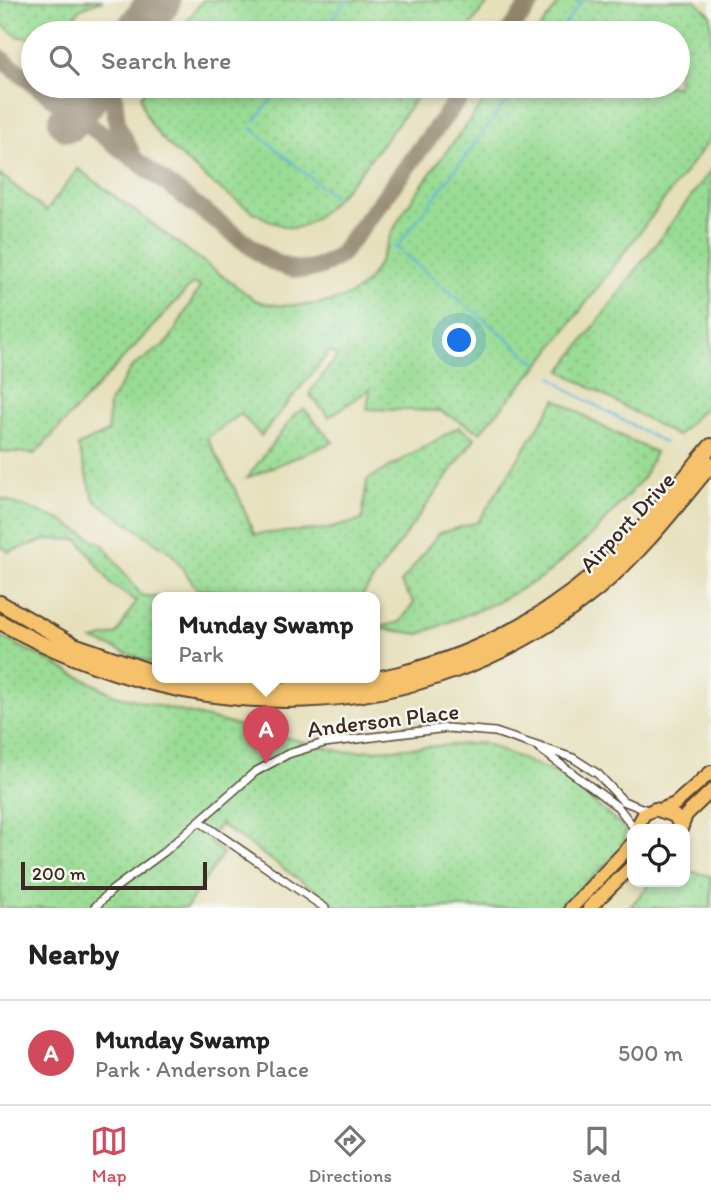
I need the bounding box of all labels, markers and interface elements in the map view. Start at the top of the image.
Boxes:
search box [21,21,690,98]
icon: search [45,41,83,79]
text: Search here [101,44,231,76]
your location [442,323,476,357]
street label: Airport Drive [573,466,681,578]
popup [152,592,380,683]
text: Munday Swamp [179,608,353,640]
text: Park [179,640,224,668]
street label: Anderson Place [305,697,461,743]
pin: A [243,706,289,764]
map controls [627,824,690,887]
button: locate [627,824,690,887]
scale bar [21,859,206,891]
text: 200 m [32,862,86,885]
text: Nearby [28,935,119,972]
text: Munday Swamp [95,1023,270,1055]
text: A [44,1039,58,1067]
text: 500 m [618,1039,683,1067]
text: Park · Anderson Place [95,1055,309,1083]
tab: Map [90,1122,128,1187]
tab: Directions [308,1122,392,1187]
tab: Saved [572,1122,621,1187]

